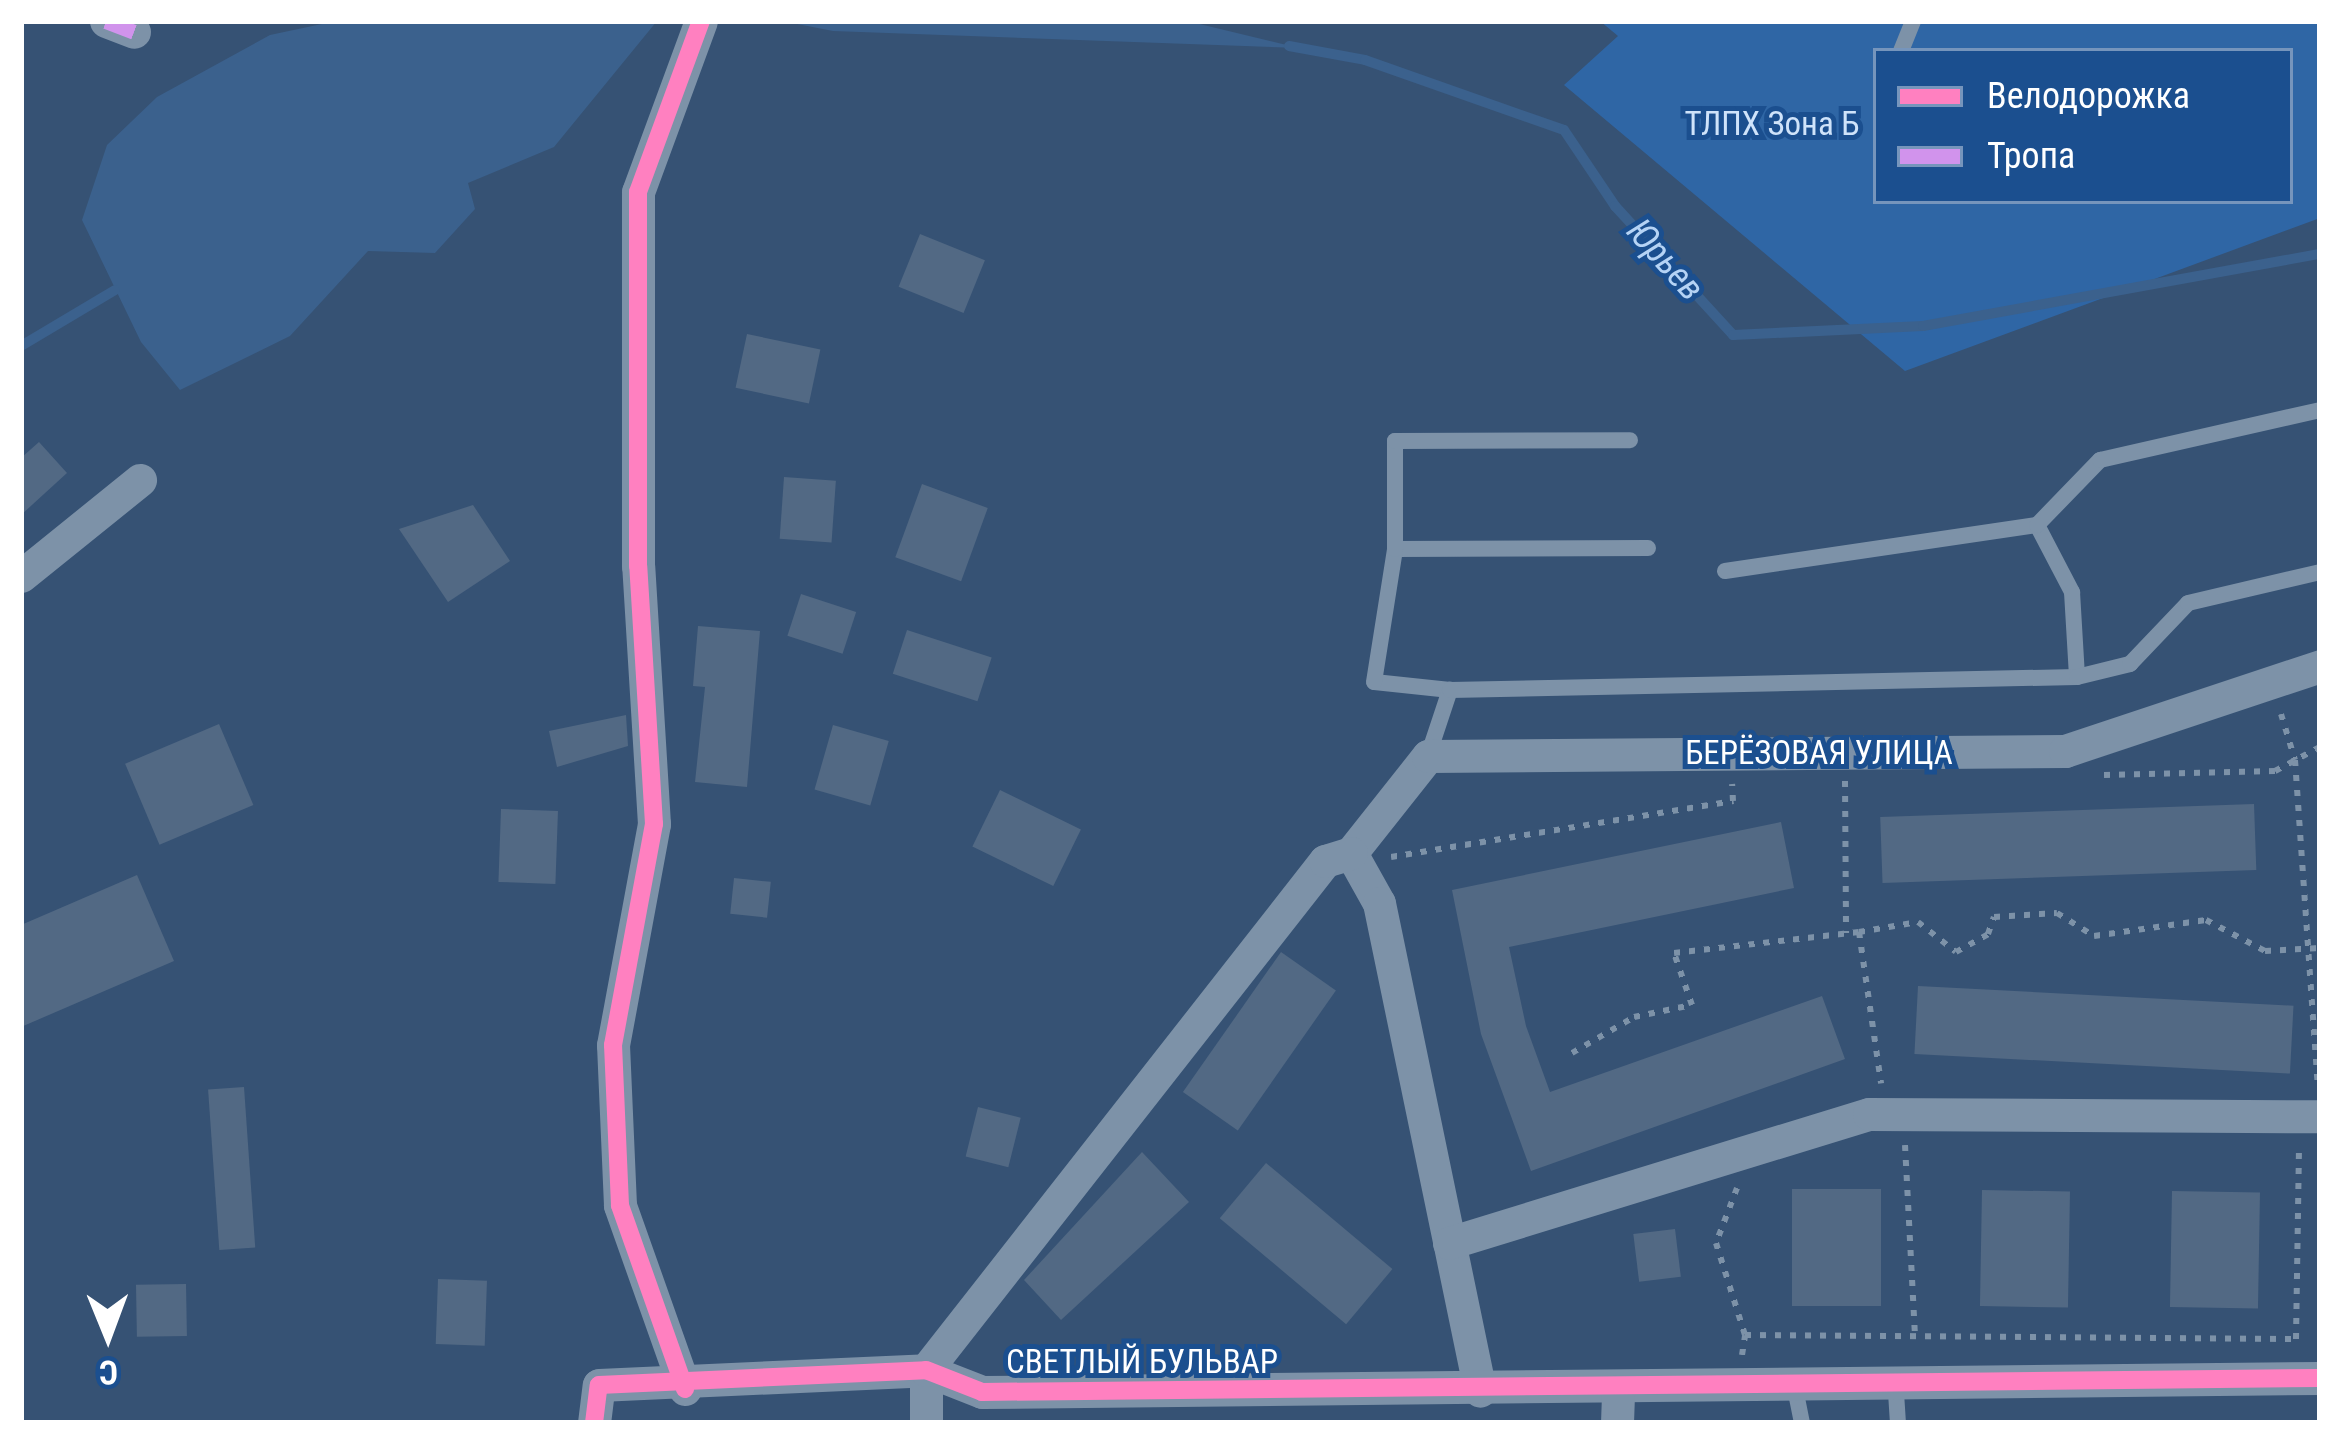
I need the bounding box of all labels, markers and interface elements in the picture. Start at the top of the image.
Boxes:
legend [1873,48,2293,204]
text: Велодорожка [1987,75,2190,117]
park label: ТЛПХ Зона Б [1685,104,1859,144]
text: Тропа [1987,135,2075,177]
water label: Юрьев [1617,210,1713,310]
street label: БЕРЁЗОВАЯ УЛИЦА [1685,733,1953,773]
north arrow [48,1276,168,1396]
street label: СВЕТЛЫЙ БУЛЬВАР [1006,1342,1278,1382]
text: С [99,1353,118,1392]

